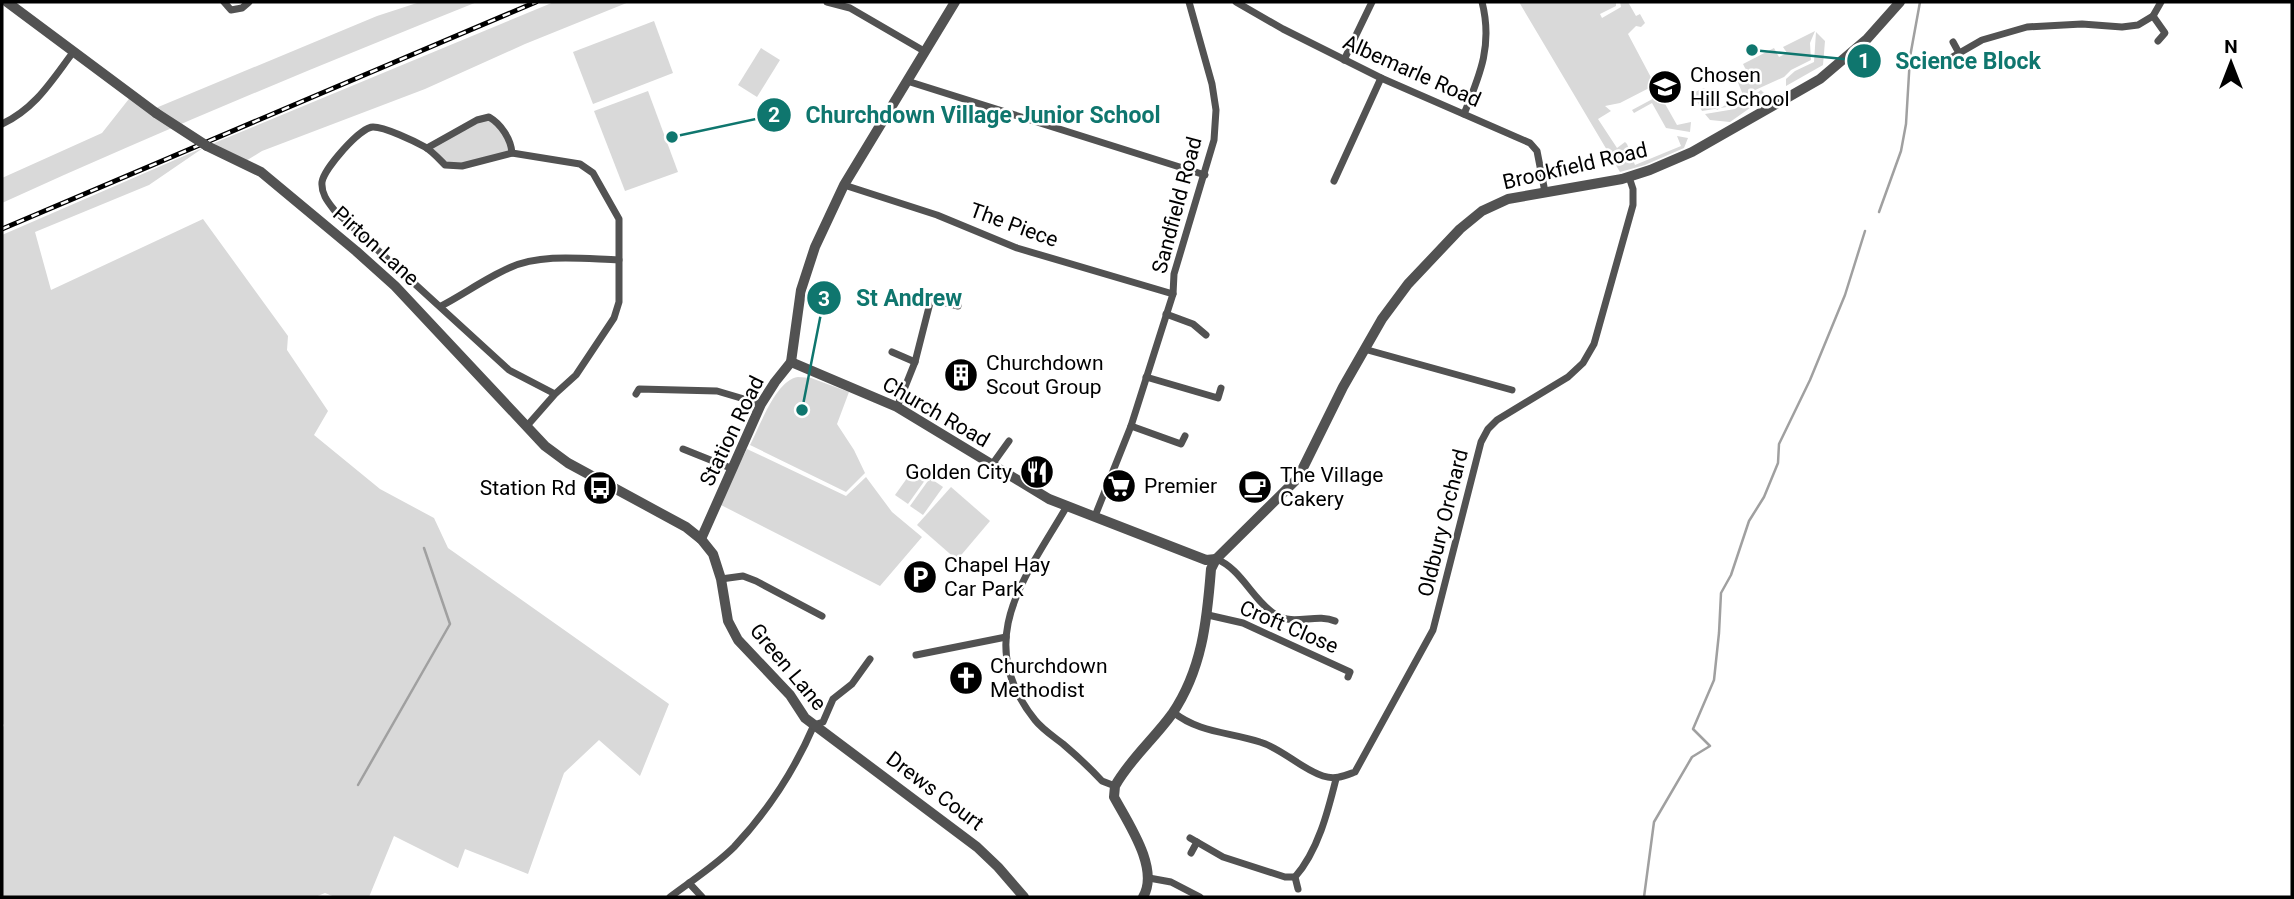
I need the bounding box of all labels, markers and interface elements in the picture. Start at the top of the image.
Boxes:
north arrow [2196,28,2266,98]
street label: Albemarle Road [1339,30,1485,112]
text: N [2224,35,2238,58]
callout: Science Block [1847,39,2055,83]
text: Science Block [1895,48,2042,75]
text: 1 [1858,49,1870,73]
place label: Chosen Hill School [1690,63,1790,111]
school or university icon: Chosen Hill School [1646,68,1684,106]
callout: Churchdown Village Junior School [757,93,1175,137]
text: Churchdown Village Junior School [805,102,1161,129]
text: 2 [768,103,780,127]
street label: Sandfield Road [1147,134,1207,276]
street label: Brookfield Road [1500,138,1650,194]
street label: The Piece [967,198,1061,252]
street label: Pirton Lane [328,201,424,291]
callout: St Andrew [807,276,976,320]
text: St Andrew [856,285,962,312]
text: 3 [818,287,830,311]
place label: Churchdown Scout Group [986,351,1104,399]
building icon: Churchdown Scout Group [942,356,980,394]
street label: Station Road [695,372,769,490]
street label: Church Road [878,372,994,452]
street label: Oldbury Orchard [1413,447,1473,599]
restaurant icon: Golden City [1018,453,1056,491]
place label: Golden City [905,460,1012,484]
place label: The Village Cakery [1280,463,1383,511]
supermarket icon: Premier [1100,467,1138,505]
cafe icon: The Village Cakery [1236,468,1274,506]
bus stop icon: Station Rd [581,469,619,507]
place label: Premier [1144,474,1217,498]
place label: Station Rd [480,476,576,500]
place label: Chapel Hay Car Park [944,553,1050,601]
parking icon: Chapel Hay Car Park [901,558,939,596]
street label: Croft Close [1236,596,1342,658]
street label: Green Lane [745,619,831,715]
place label: Churchdown Methodist [990,654,1108,702]
church icon: Churchdown Methodist [947,659,985,697]
street label: Drews Court [882,747,988,835]

